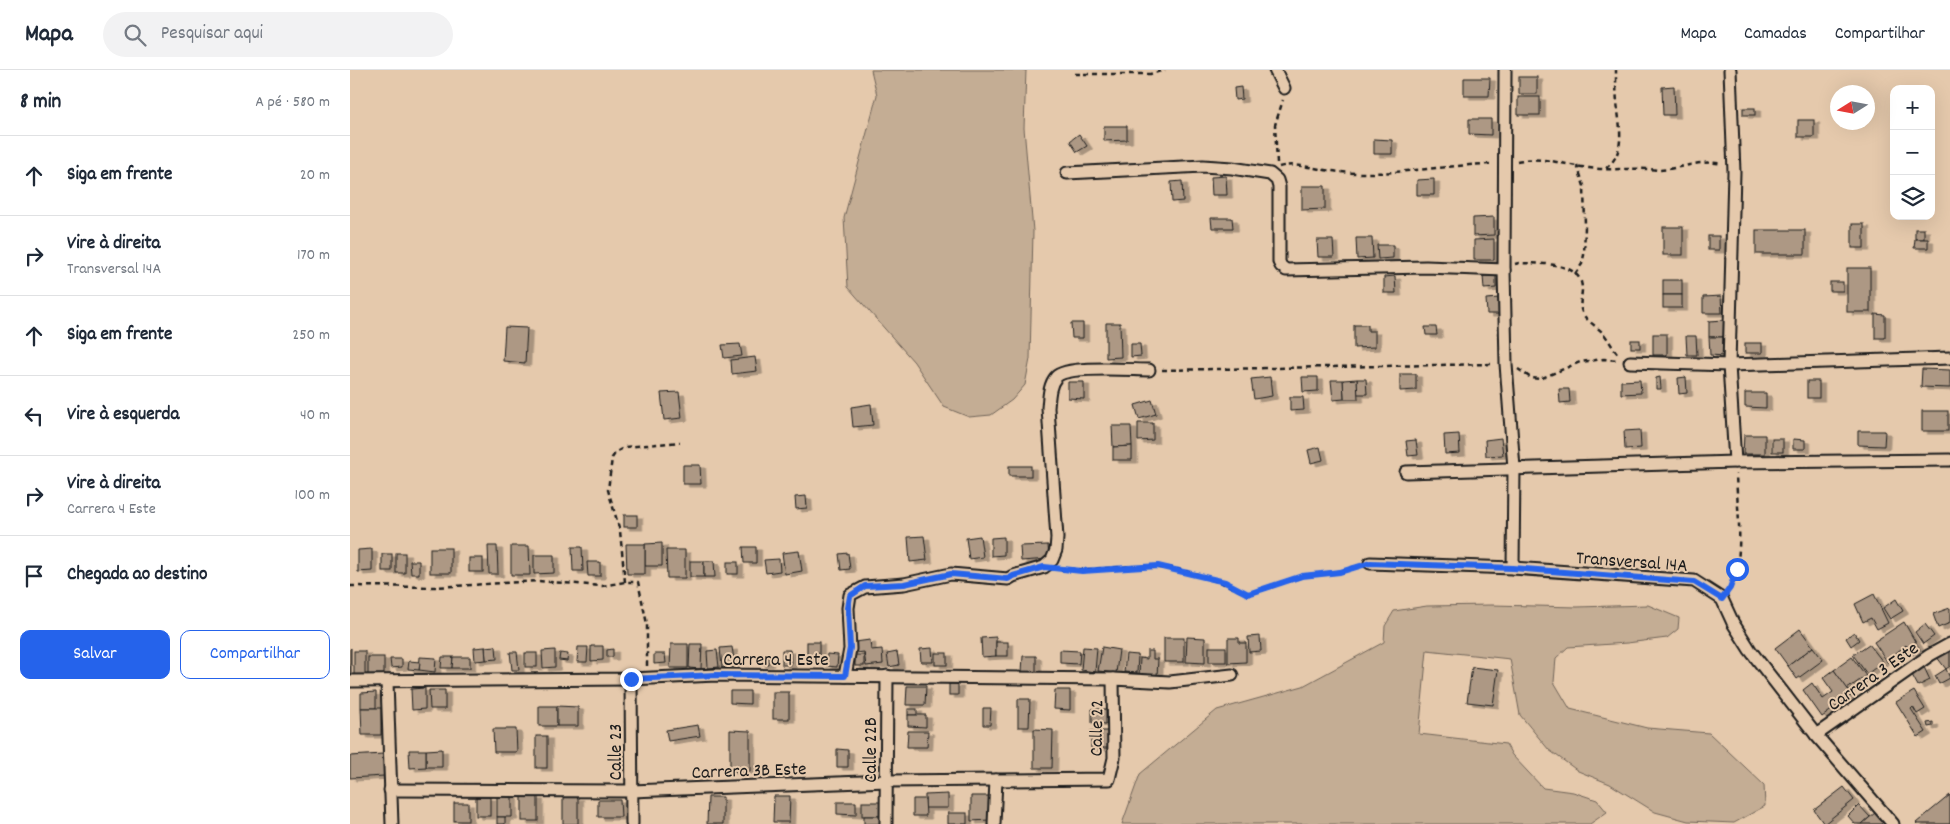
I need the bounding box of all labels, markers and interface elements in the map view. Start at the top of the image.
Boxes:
search box [103,12,453,57]
text: Mapa [25,18,73,52]
icon: search [121,21,149,49]
text: Pesquisar aqui [161,21,263,48]
text: Mapa [1680,22,1716,47]
text: Camadas [1744,22,1807,47]
text: Compartilhar [1835,22,1925,47]
north arrow [1830,85,1875,130]
map controls [1890,85,1935,220]
button: + [1890,85,1935,130]
text: 8 min [20,88,61,118]
text: A pé · 580 m [255,91,330,114]
button: − [1890,130,1935,175]
icon: ahead [20,162,48,190]
text: Siga em frente [67,162,172,189]
text: 20 m [300,164,330,187]
button: layers [1890,175,1935,220]
text: Vire à direita [67,231,160,258]
icon: right [20,242,48,270]
text: 170 m [297,244,330,267]
text: Transversal 14A [67,258,161,281]
icon: ahead [20,322,48,350]
text: Siga em frente [67,322,172,349]
text: 250 m [292,324,330,347]
icon: left [20,402,48,430]
text: Vire à esquerda [67,402,179,429]
text: 40 m [300,404,330,427]
text: Vire à direita [67,471,160,498]
icon: right [20,482,48,510]
text: 100 m [294,484,330,507]
text: Carrera 4 Este [67,498,156,521]
street label: Transversal 14A [1575,546,1688,581]
route start [1726,558,1749,581]
icon: arrive [20,562,48,590]
text: Chegada ao destino [67,562,208,589]
button: Salvar [20,630,170,679]
button: Compartilhar [180,630,330,679]
street label: Carrera 3 Este [1823,636,1925,719]
street label: Carrera 4 Este [723,648,829,675]
route end [620,668,643,691]
street label: Calle 22 [1085,699,1112,757]
street label: Calle 22B [859,717,886,783]
street label: Calle 23 [604,724,631,780]
street label: Carrera 3B Este [691,757,807,788]

